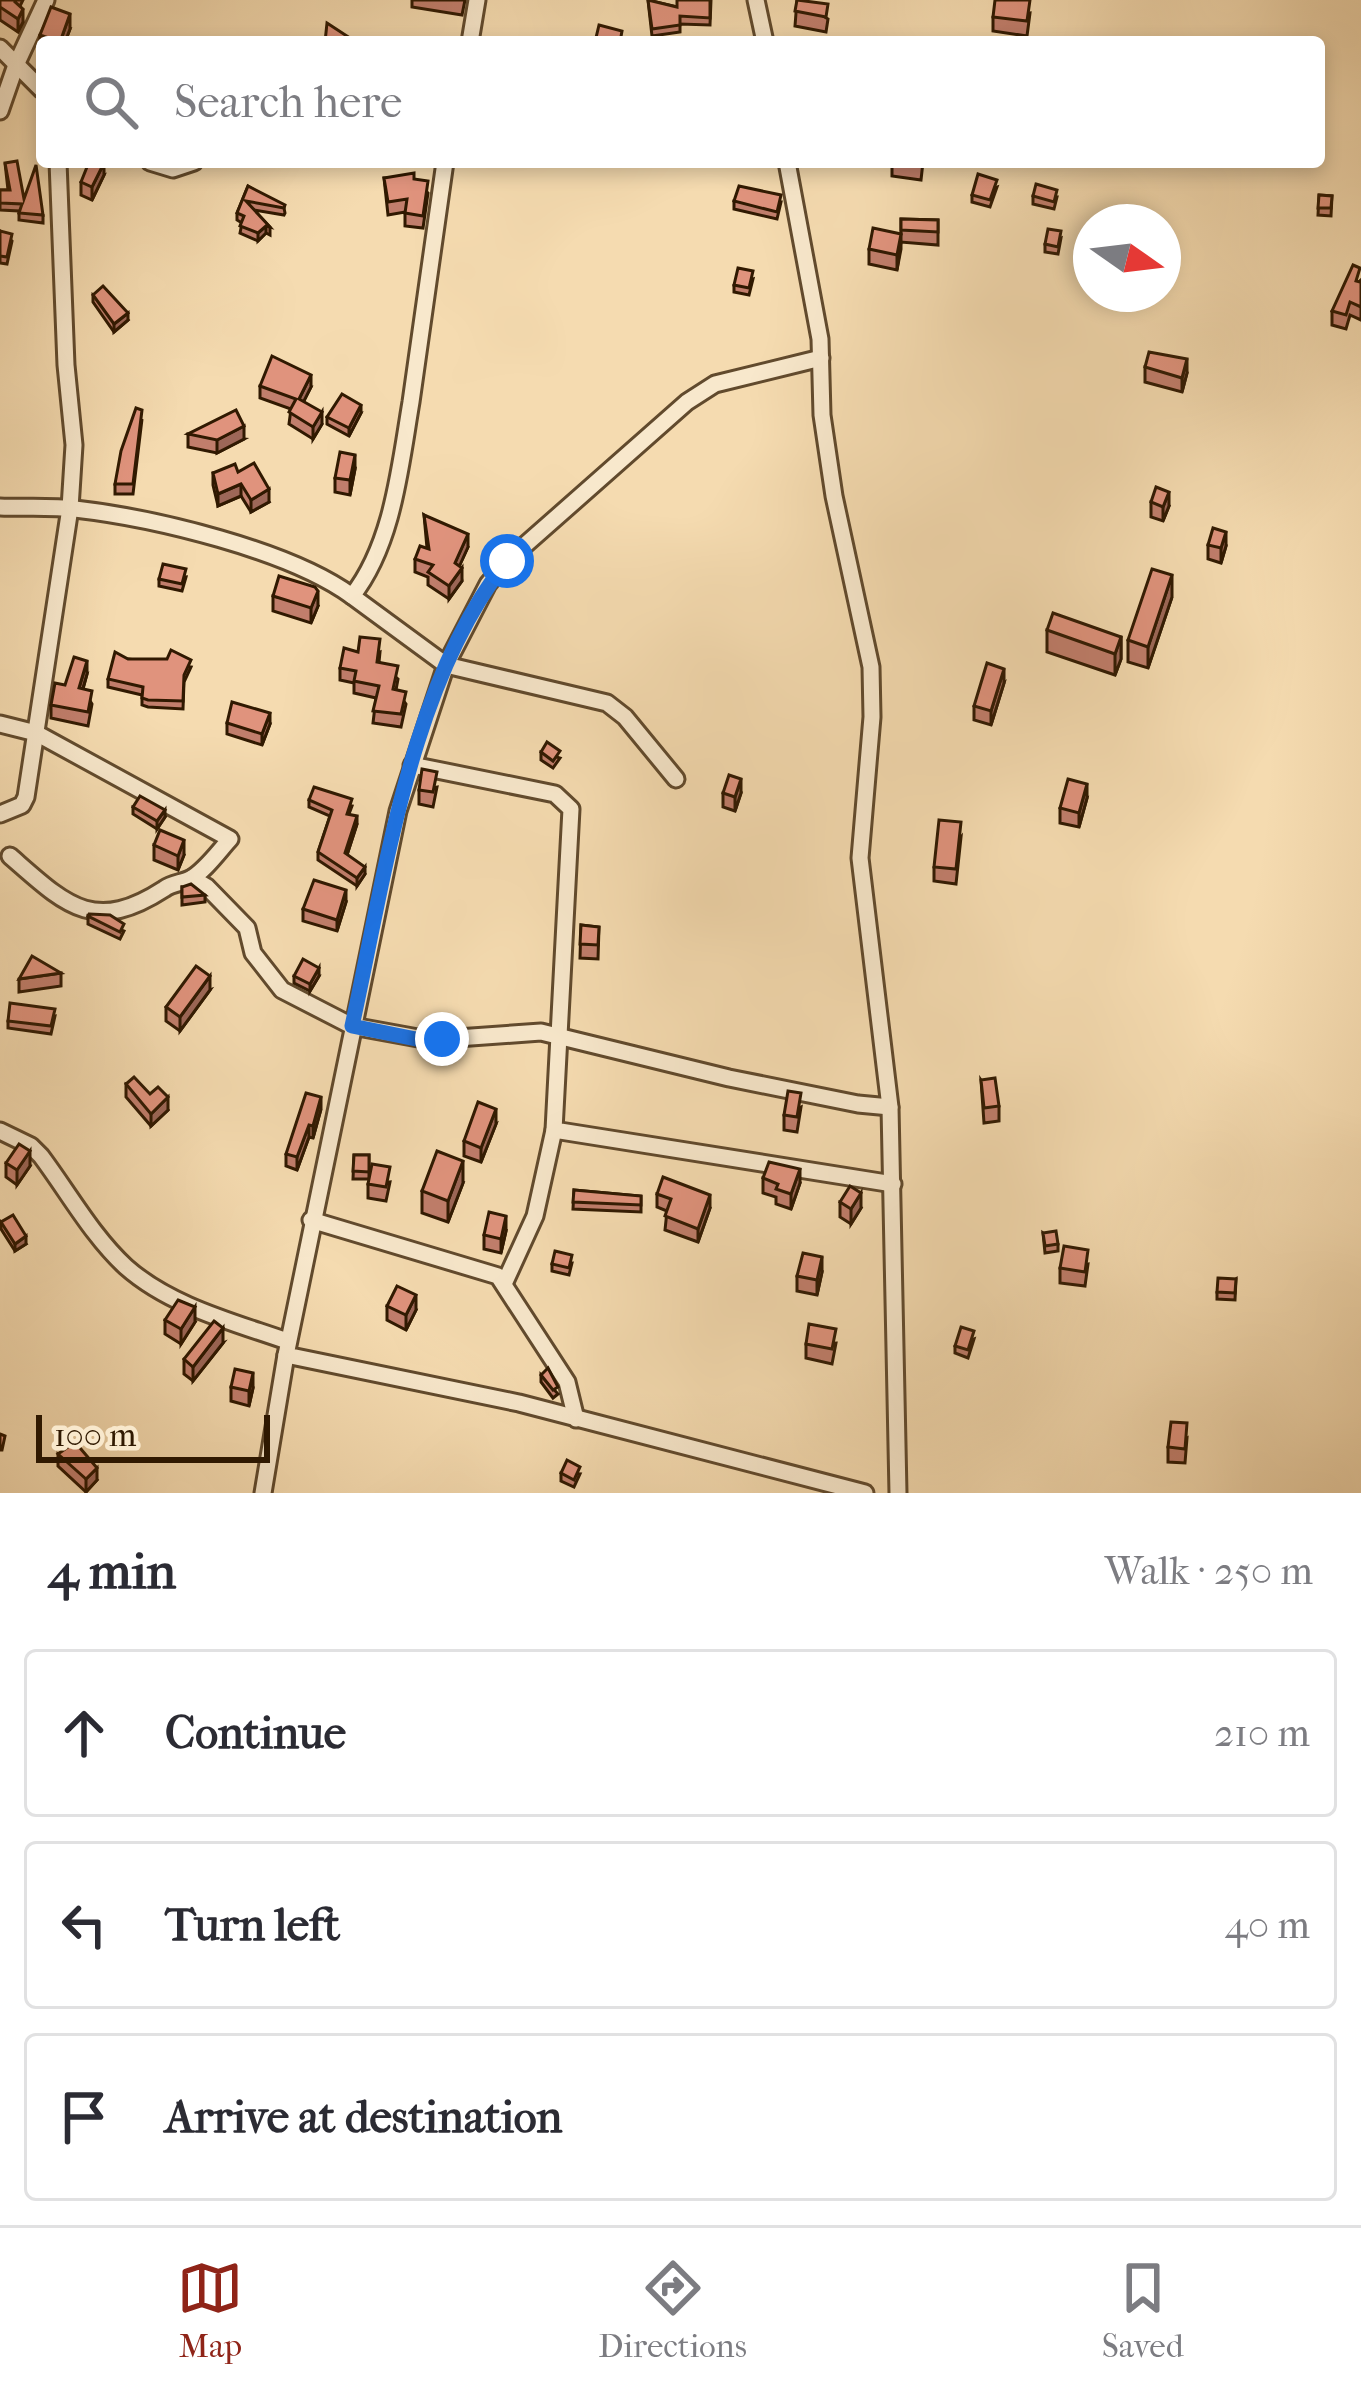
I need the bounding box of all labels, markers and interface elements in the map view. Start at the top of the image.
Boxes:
search box [36,36,1325,168]
icon: search [78,69,144,135]
text: Search here [174,76,402,129]
north arrow [1073,204,1181,312]
route start [480,534,534,588]
route end [415,1012,469,1066]
scale bar [36,1409,270,1462]
text: 100 m [54,1416,137,1455]
text: 4 min [48,1541,176,1601]
text: Walk · 250 m [1105,1548,1313,1594]
icon: ahead [51,1700,117,1766]
text: Continue [165,1707,346,1760]
text: 210 m [1214,1710,1310,1756]
icon: left [51,1892,117,1958]
text: Turn left [165,1899,340,1952]
text: 40 m [1225,1902,1310,1948]
icon: arrive [51,2084,117,2150]
text: Arrive at destination [165,2091,562,2144]
tab: Map [177,2255,243,2366]
tab: Directions [598,2255,747,2366]
tab: Saved [1102,2255,1184,2366]

